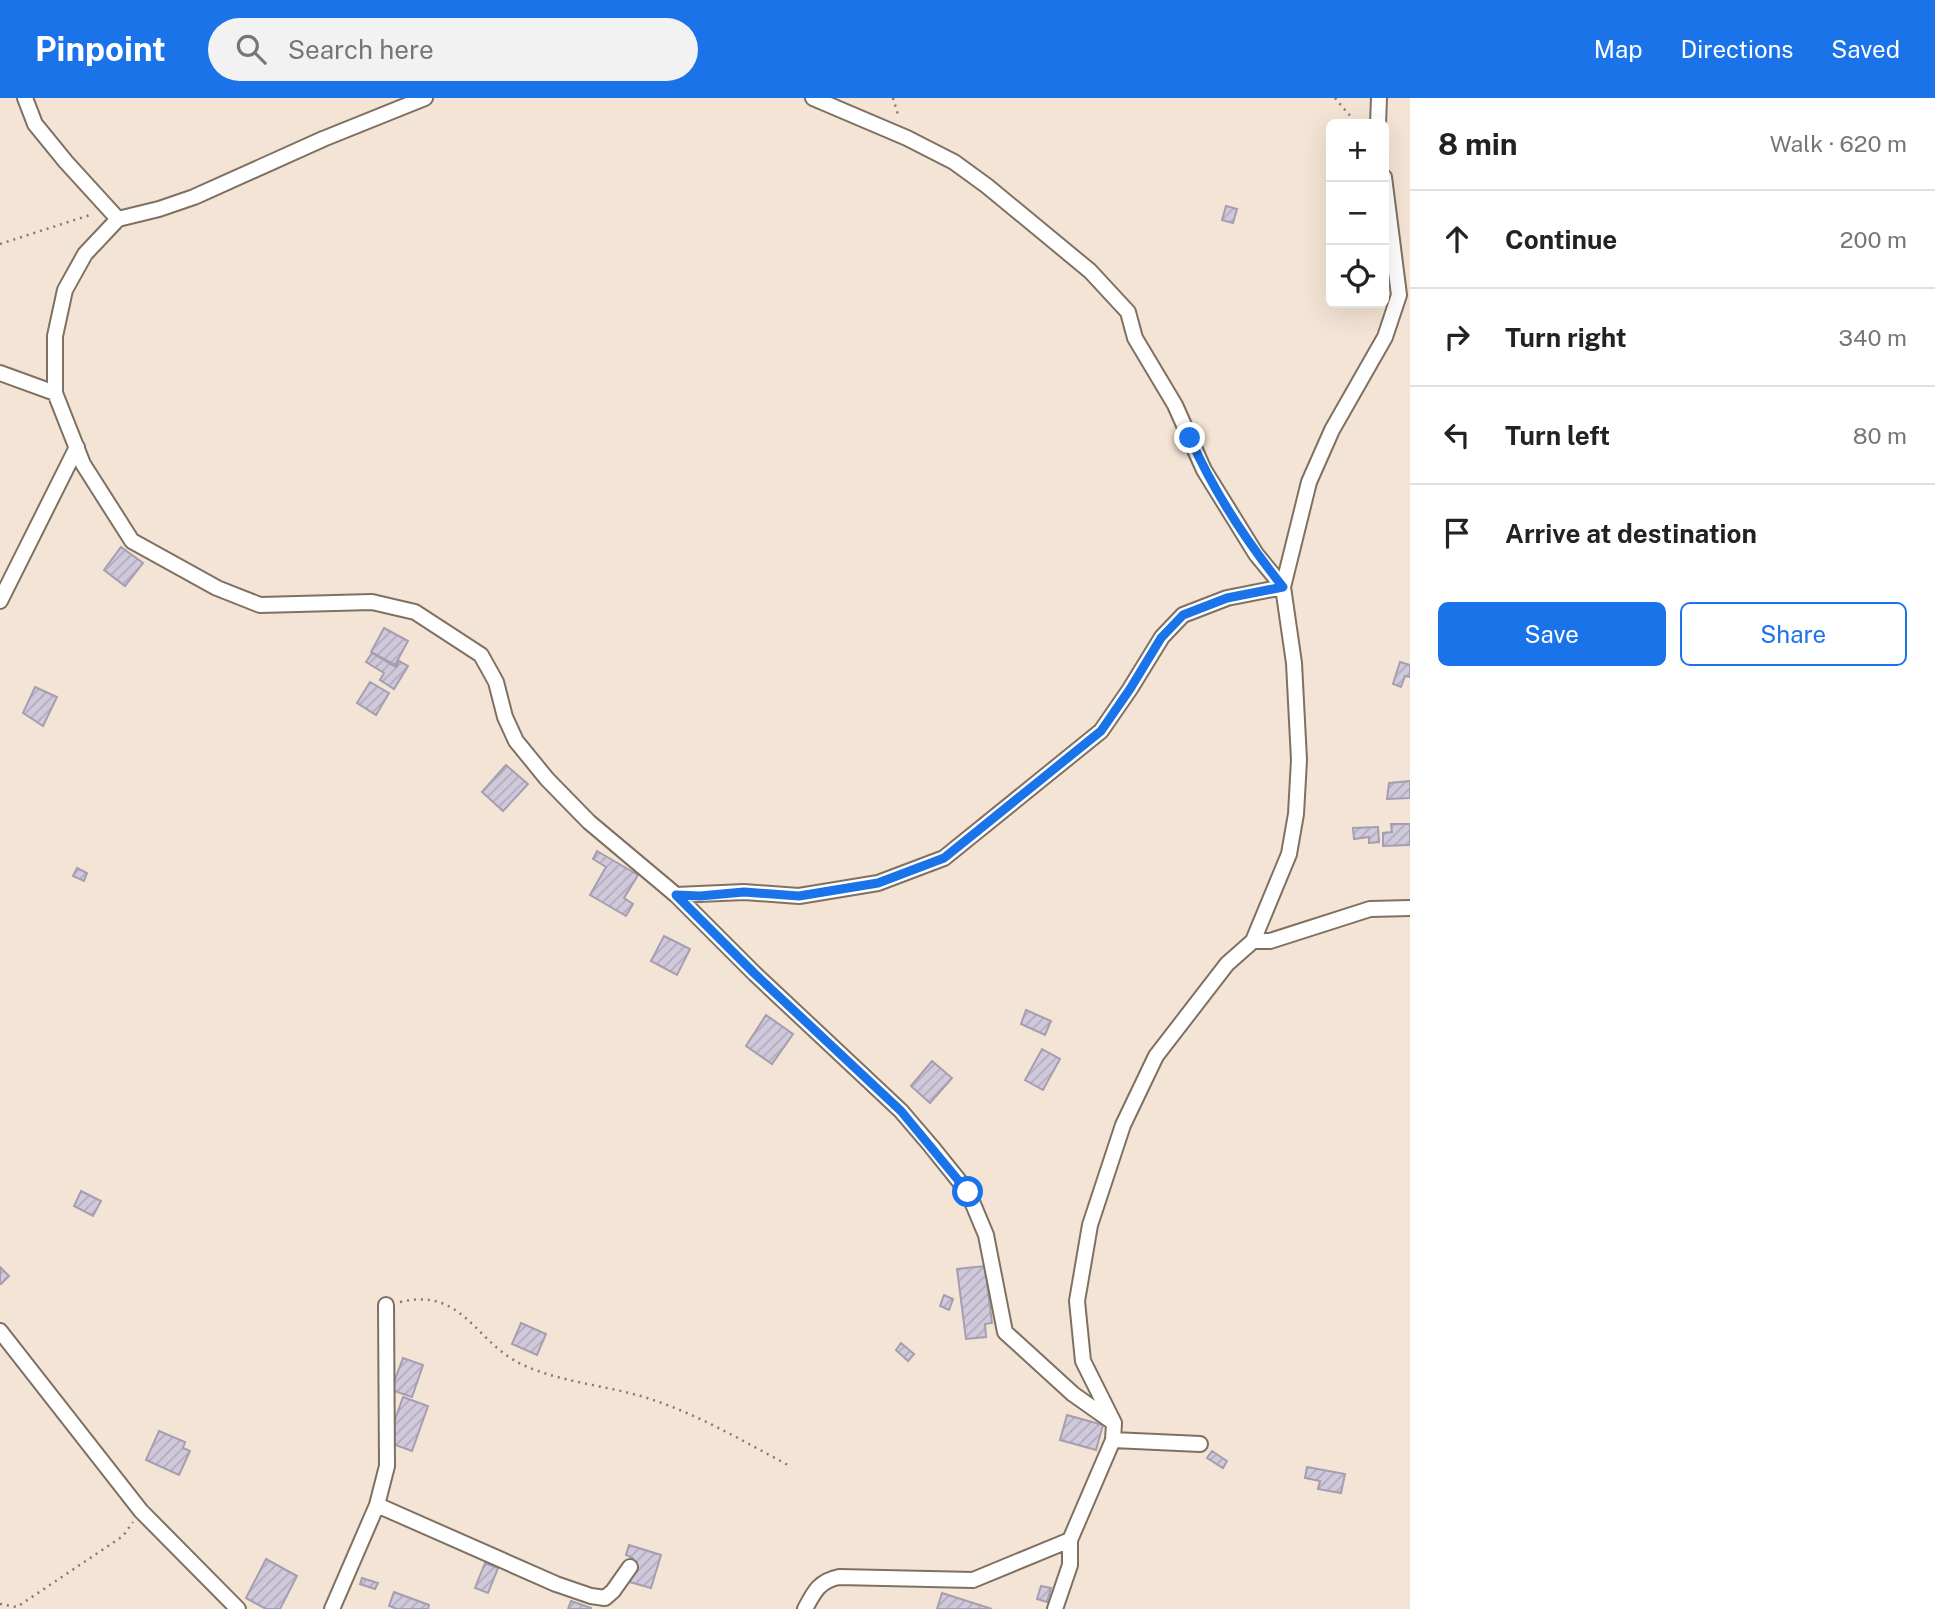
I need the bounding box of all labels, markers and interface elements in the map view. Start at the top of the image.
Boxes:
search box [208,18,698,81]
text: Pinpoint [35,30,166,68]
icon: search [232,30,270,68]
text: Search here [288,34,434,65]
text: Map [1594,35,1643,63]
text: Directions [1681,35,1793,63]
text: Saved [1831,35,1900,63]
map controls [1326,119,1389,308]
button: + [1326,119,1389,182]
text: 8 min [1438,126,1518,162]
text: Walk · 620 m [1770,130,1907,157]
button: − [1326,182,1389,245]
icon: ahead [1438,220,1476,258]
text: Continue [1505,224,1617,255]
text: 200 m [1840,226,1907,253]
button: locate [1326,245,1389,308]
icon: right [1438,318,1476,356]
text: Turn right [1505,322,1627,353]
text: 340 m [1839,324,1907,351]
icon: left [1438,416,1476,454]
text: Turn left [1505,420,1610,451]
route end [1174,422,1205,453]
text: 80 m [1853,422,1907,449]
icon: arrive [1438,514,1476,552]
text: Arrive at destination [1505,518,1757,549]
button: Save [1438,602,1666,666]
button: Share [1680,602,1907,666]
route start [952,1176,983,1207]

